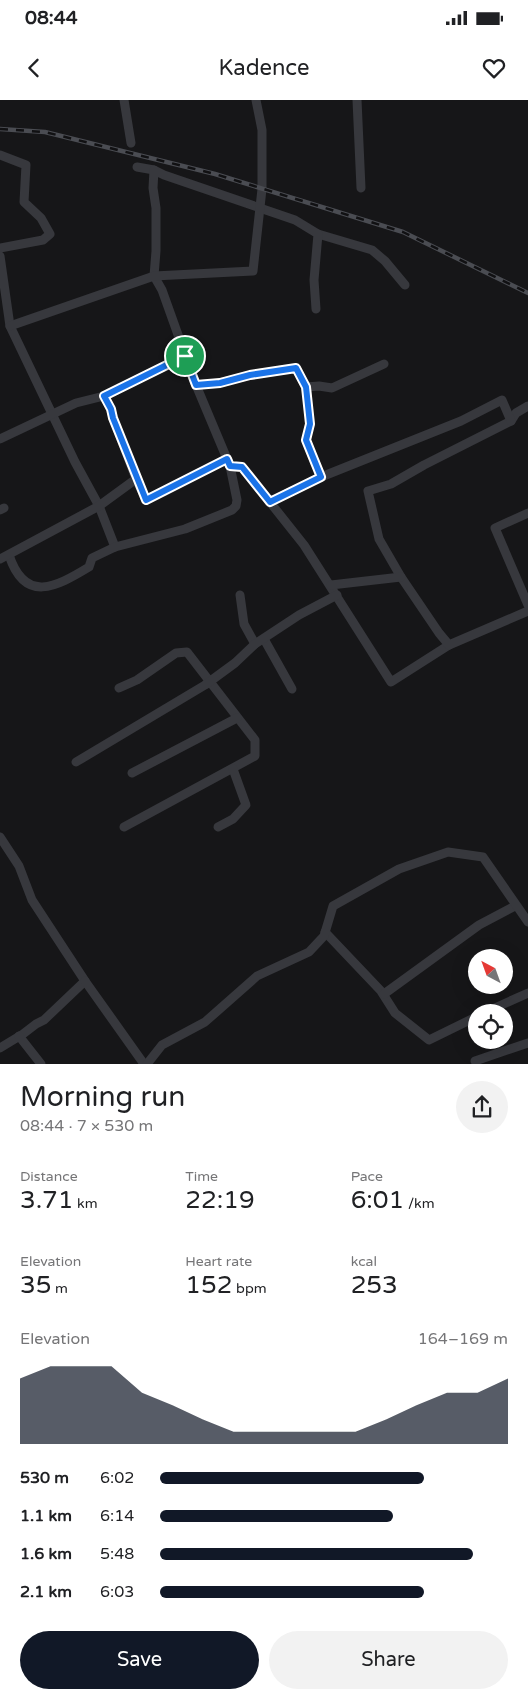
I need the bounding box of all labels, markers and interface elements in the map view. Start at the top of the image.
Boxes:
text: 08:44 [25,7,78,29]
icon: back [20,54,48,82]
icon: heart [480,54,508,82]
text: Kadence [219,55,309,81]
pin [164,335,206,377]
icon: arrive [171,342,199,370]
north arrow [468,949,512,994]
map controls [468,949,513,1049]
button: locate [468,1004,513,1049]
text: Morning run [20,1080,185,1114]
button: share [456,1081,508,1133]
text: 08:44 · 7 × 530 m [20,1116,153,1136]
text: Distance [20,1168,78,1185]
text: Time [185,1168,218,1185]
text: Pace [351,1168,383,1185]
text: 3.71 [20,1185,73,1215]
text: 22:19 [185,1185,255,1215]
text: 6:01 [351,1185,404,1215]
text: km [73,1195,97,1212]
text: /km [404,1195,435,1212]
text: Elevation [20,1253,81,1270]
text: Heart rate [185,1253,252,1270]
text: kcal [351,1253,377,1270]
text: 35 [20,1270,51,1300]
text: 152 [185,1270,232,1300]
text: 253 [351,1270,398,1300]
text: m [51,1280,68,1297]
text: bpm [232,1280,267,1297]
text: Elevation [20,1329,90,1349]
text: 164–169 m [418,1329,508,1349]
text: 530 m [20,1468,69,1488]
text: 6:02 [100,1468,134,1488]
text: 1.1 km [20,1506,72,1526]
text: 6:14 [100,1506,134,1526]
text: 1.6 km [20,1544,72,1564]
text: 5:48 [100,1544,134,1564]
text: 2.1 km [20,1582,72,1602]
text: 6:03 [100,1582,134,1602]
button: Save [20,1631,259,1689]
button: Share [269,1631,508,1689]

